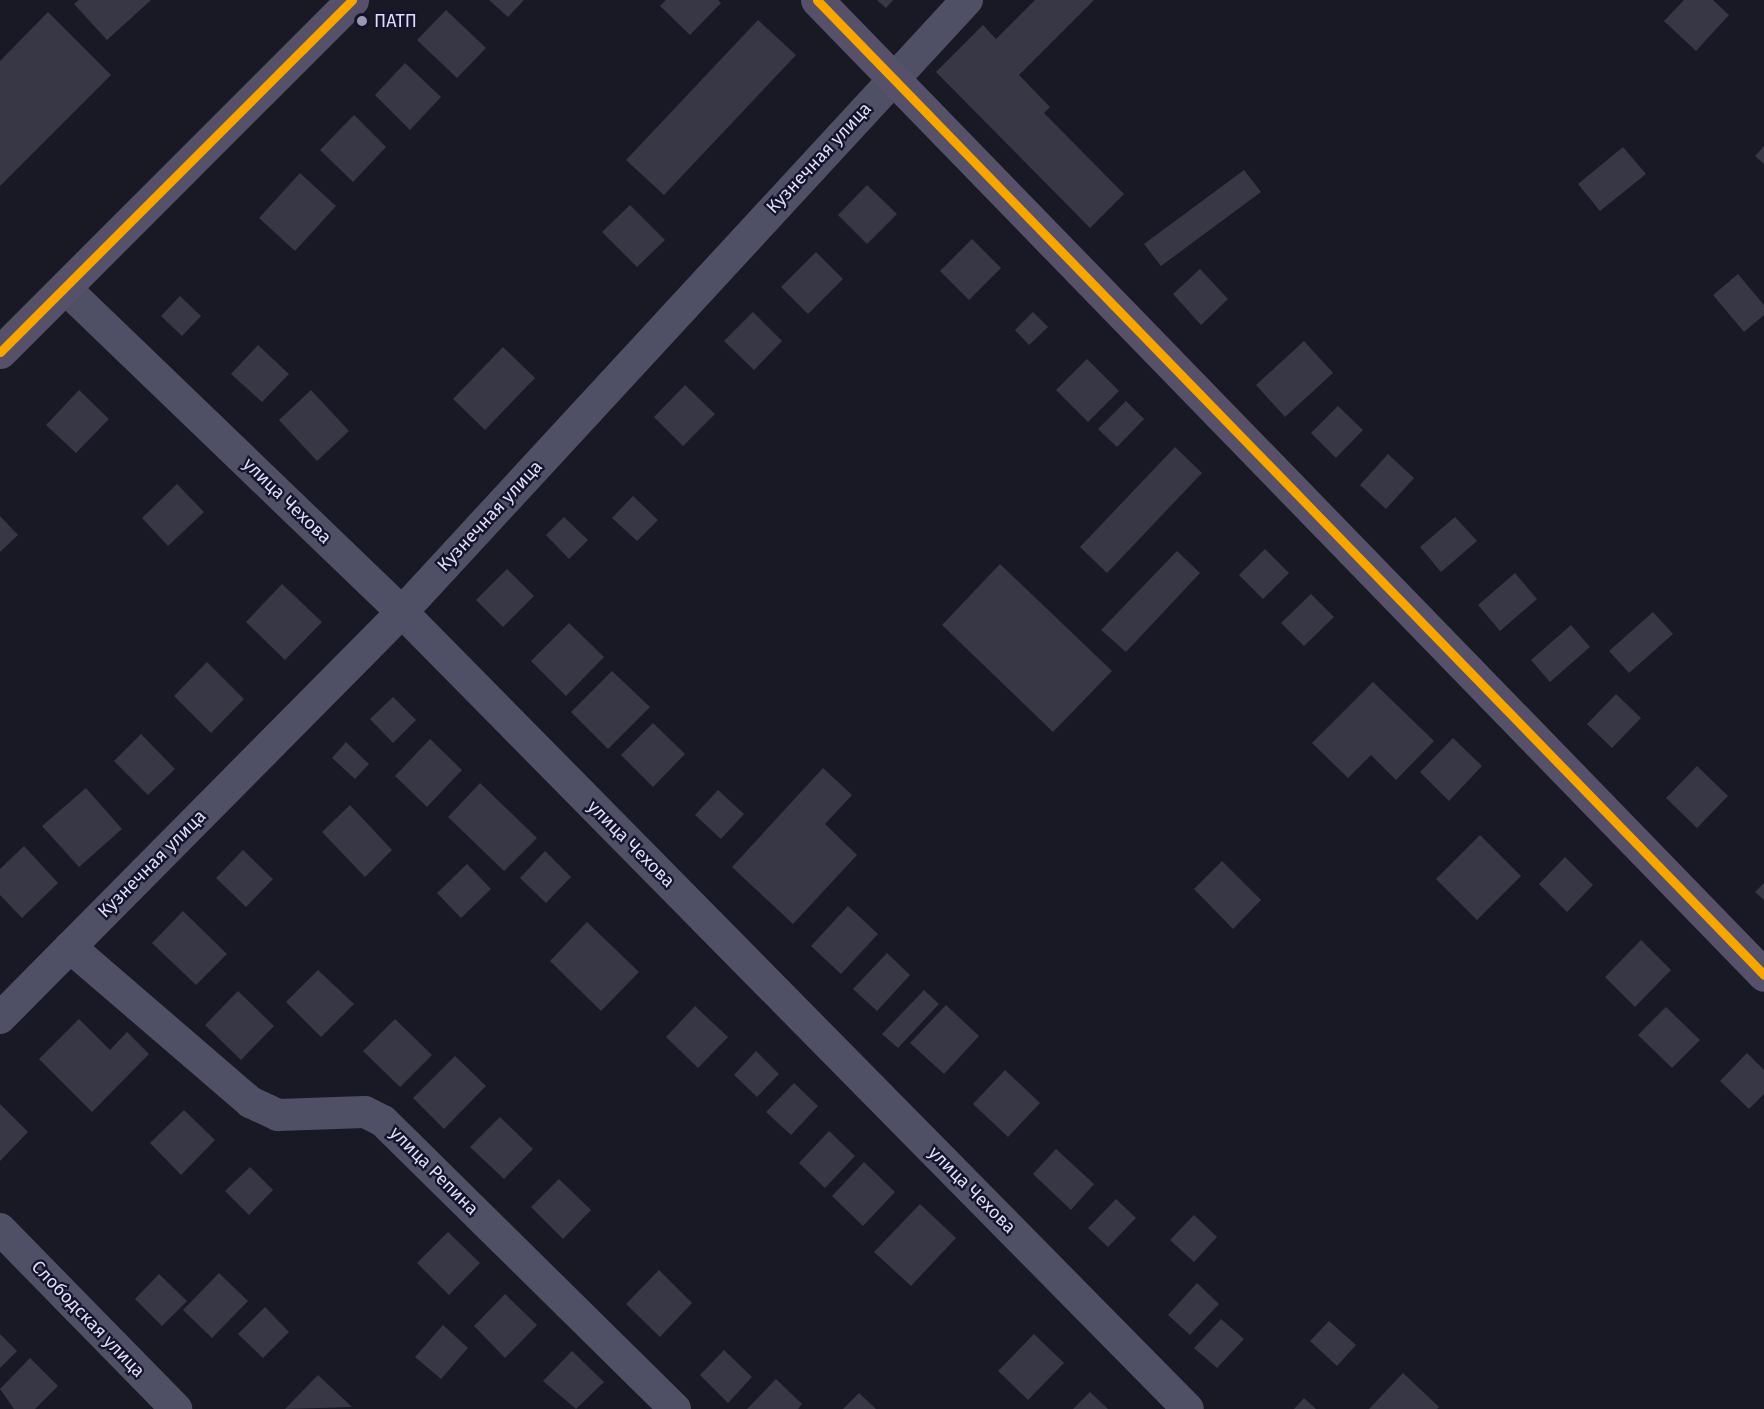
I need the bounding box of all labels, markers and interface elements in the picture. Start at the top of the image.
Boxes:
place label: ПАТП [374,10,417,32]
marker: ПАТП [355,14,369,28]
street label: Кузнечная улица [762,98,876,218]
street label: улица Чехова [238,453,336,549]
street label: Кузнечная улица [433,456,547,576]
street label: улица Чехова [583,796,679,892]
street label: Кузнечная улица [94,806,210,922]
street label: улица Репина [385,1122,483,1220]
street label: улица Чехова [924,1142,1020,1238]
street label: Слободская улица [27,1256,149,1382]

